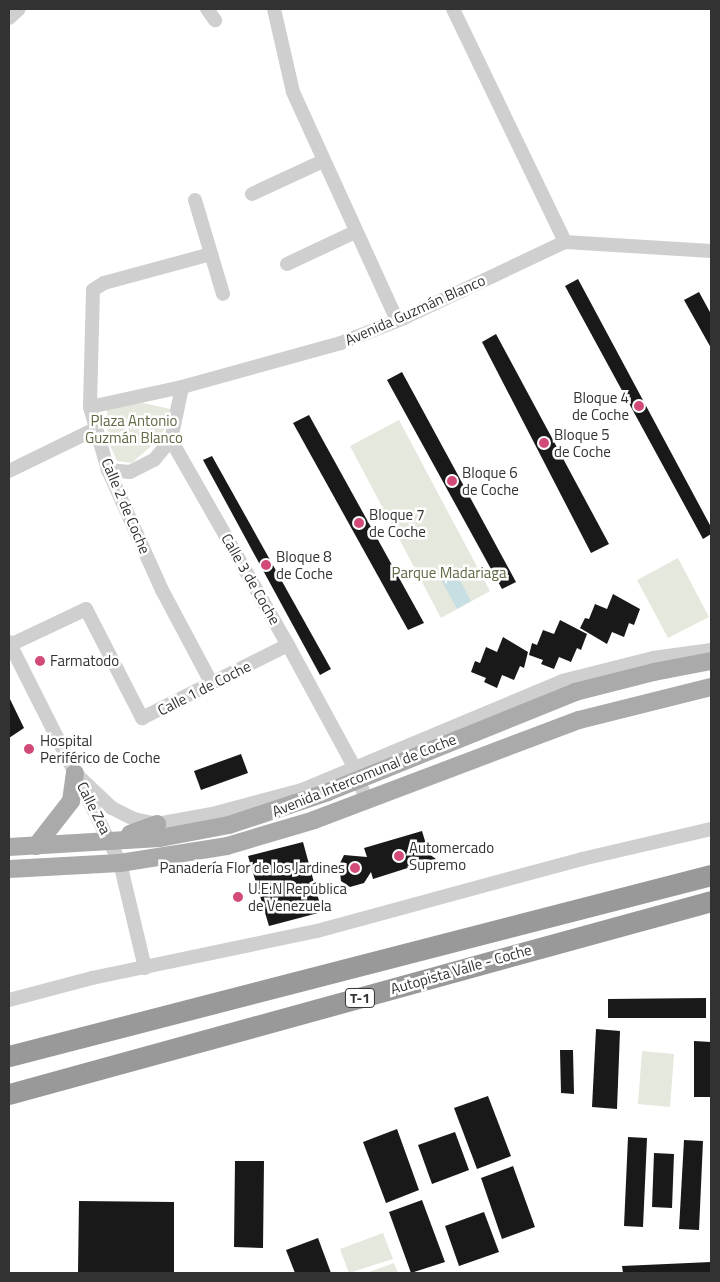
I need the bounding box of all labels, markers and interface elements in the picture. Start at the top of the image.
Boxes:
street label: Avenida Guzmán Blanco [342,271,488,349]
place label: Bloque 4 de Coche [572,388,629,423]
marker: Bloque 4 de Coche [633,400,645,412]
park label: Plaza Antonio Guzmán Blanco [85,411,183,446]
place label: Bloque 5 de Coche [554,425,611,460]
marker: Bloque 5 de Coche [538,437,550,449]
street label: Calle 2 de Coche [98,455,154,557]
place label: Bloque 6 de Coche [462,463,519,498]
marker: Bloque 6 de Coche [446,475,458,487]
place label: Bloque 7 de Coche [369,505,426,540]
marker: Bloque 7 de Coche [353,517,365,529]
street label: Calle 3 de Coche [218,530,284,628]
place label: Bloque 8 de Coche [276,547,333,582]
marker: Bloque 8 de Coche [260,559,272,571]
park label: Parque Madariaga [392,564,506,582]
place label: Farmatodo [50,652,119,670]
marker: Farmatodo [34,655,46,667]
street label: Calle 1 de Coche [154,657,254,719]
street label: Avenida Intercomunal de Coche [269,730,459,820]
place label: Hospital Periférico de Coche [40,731,160,766]
marker: Hospital Periférico de Coche [22,742,36,756]
street label: Calle Zea [73,779,115,837]
place label: Automercado Supremo [409,838,494,873]
marker: Automercado Supremo [393,850,405,862]
place label: Panadería Flor de los Jardines [159,859,345,877]
marker: Panadería Flor de los Jardines [349,862,361,874]
place label: U.E.N República de Venezuela [248,879,347,914]
marker: U.E.N República de Venezuela [232,891,244,903]
street label: Autopista Valle - Coche [388,940,534,998]
road number: T-1 [344,986,376,1010]

